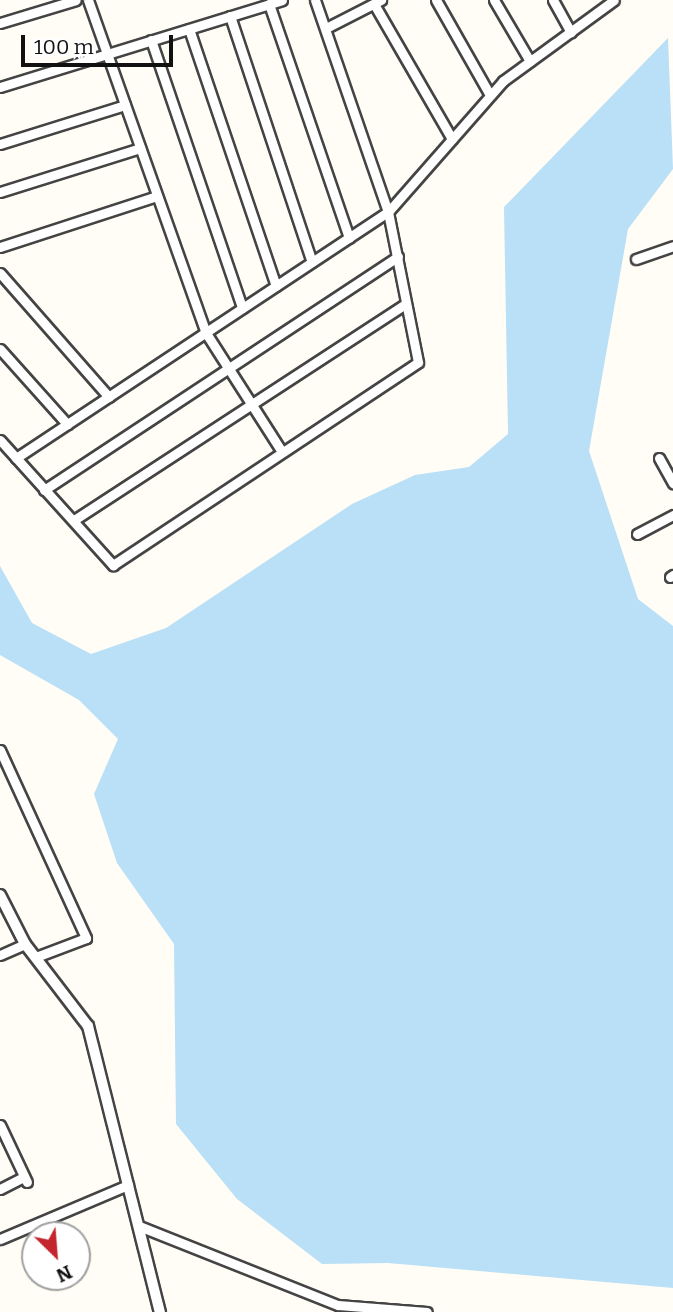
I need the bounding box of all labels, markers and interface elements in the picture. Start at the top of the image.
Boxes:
scale bar [24,21,177,65]
text: 100 m [34,34,94,60]
north arrow [21,1221,91,1291]
text: N [53,1260,76,1287]

